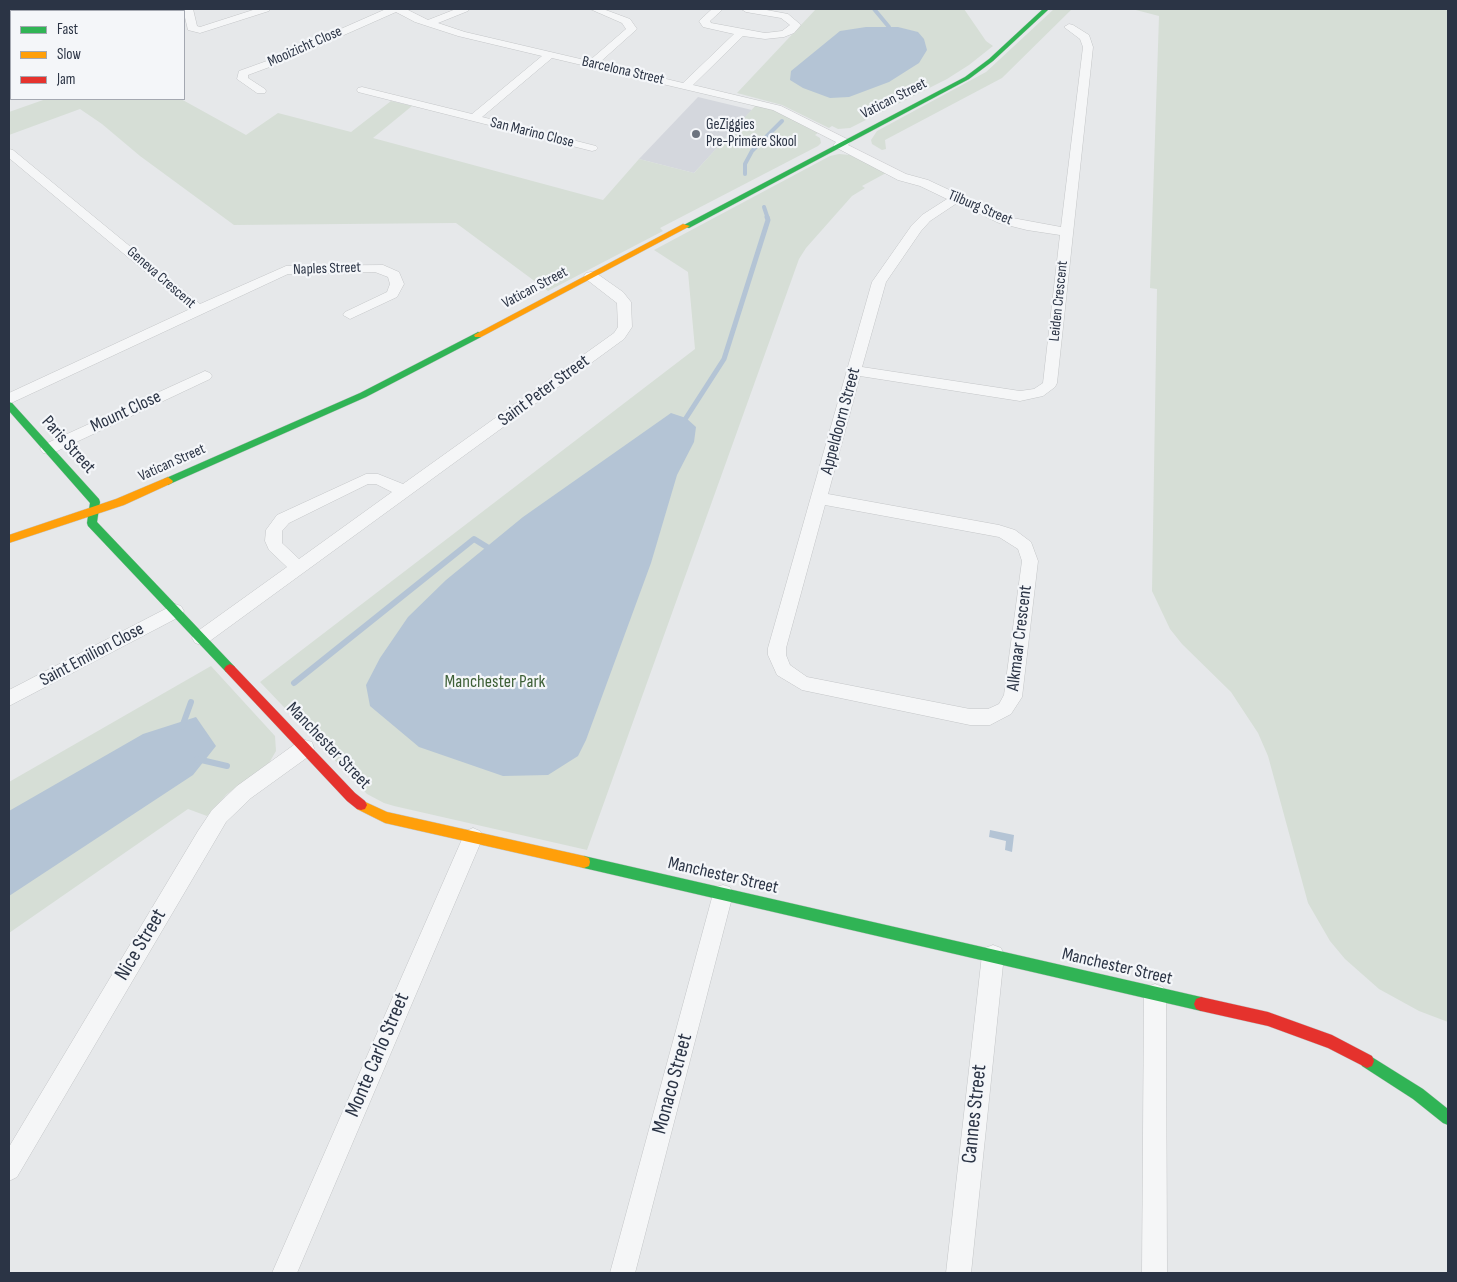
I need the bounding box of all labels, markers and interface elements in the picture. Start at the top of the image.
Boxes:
legend [10,10,185,100]
text: Fast [57,20,78,39]
street label: Mooizicht Close [265,23,345,71]
text: Slow [57,45,81,64]
street label: Barcelona Street [580,53,666,89]
text: Jam [57,70,75,89]
street label: Vatican Street [858,75,930,123]
street label: San Marino Close [488,114,576,152]
place label: GeZiggies Pre-Primêre Skool [706,116,797,151]
marker: GeZiggies Pre-Primêre Skool [690,128,702,140]
street label: Tilburg Street [945,186,1015,230]
street label: Geneva Crescent [123,243,199,313]
street label: Naples Street [293,259,361,279]
street label: Leiden Crescent [1046,260,1072,342]
street label: Vatican Street [499,263,571,313]
street label: Saint Peter Street [494,351,594,431]
street label: Appeldoorn Street [816,365,866,477]
street label: Mount Close [87,386,165,438]
street label: Paris Street [37,412,99,478]
street label: Vatican Street [136,440,208,486]
street label: Alkmaar Crescent [1003,584,1037,692]
street label: Saint Emilion Close [36,619,148,691]
park label: Manchester Park [445,671,545,693]
street label: Manchester Street [281,698,375,794]
street label: Manchester Street [666,853,780,899]
street label: Nice Street [110,905,172,985]
street label: Manchester Street [1060,944,1174,990]
street label: Monte Carlo Street [341,989,415,1121]
street label: Monaco Street [648,1031,698,1137]
street label: Cannes Street [957,1063,993,1165]

